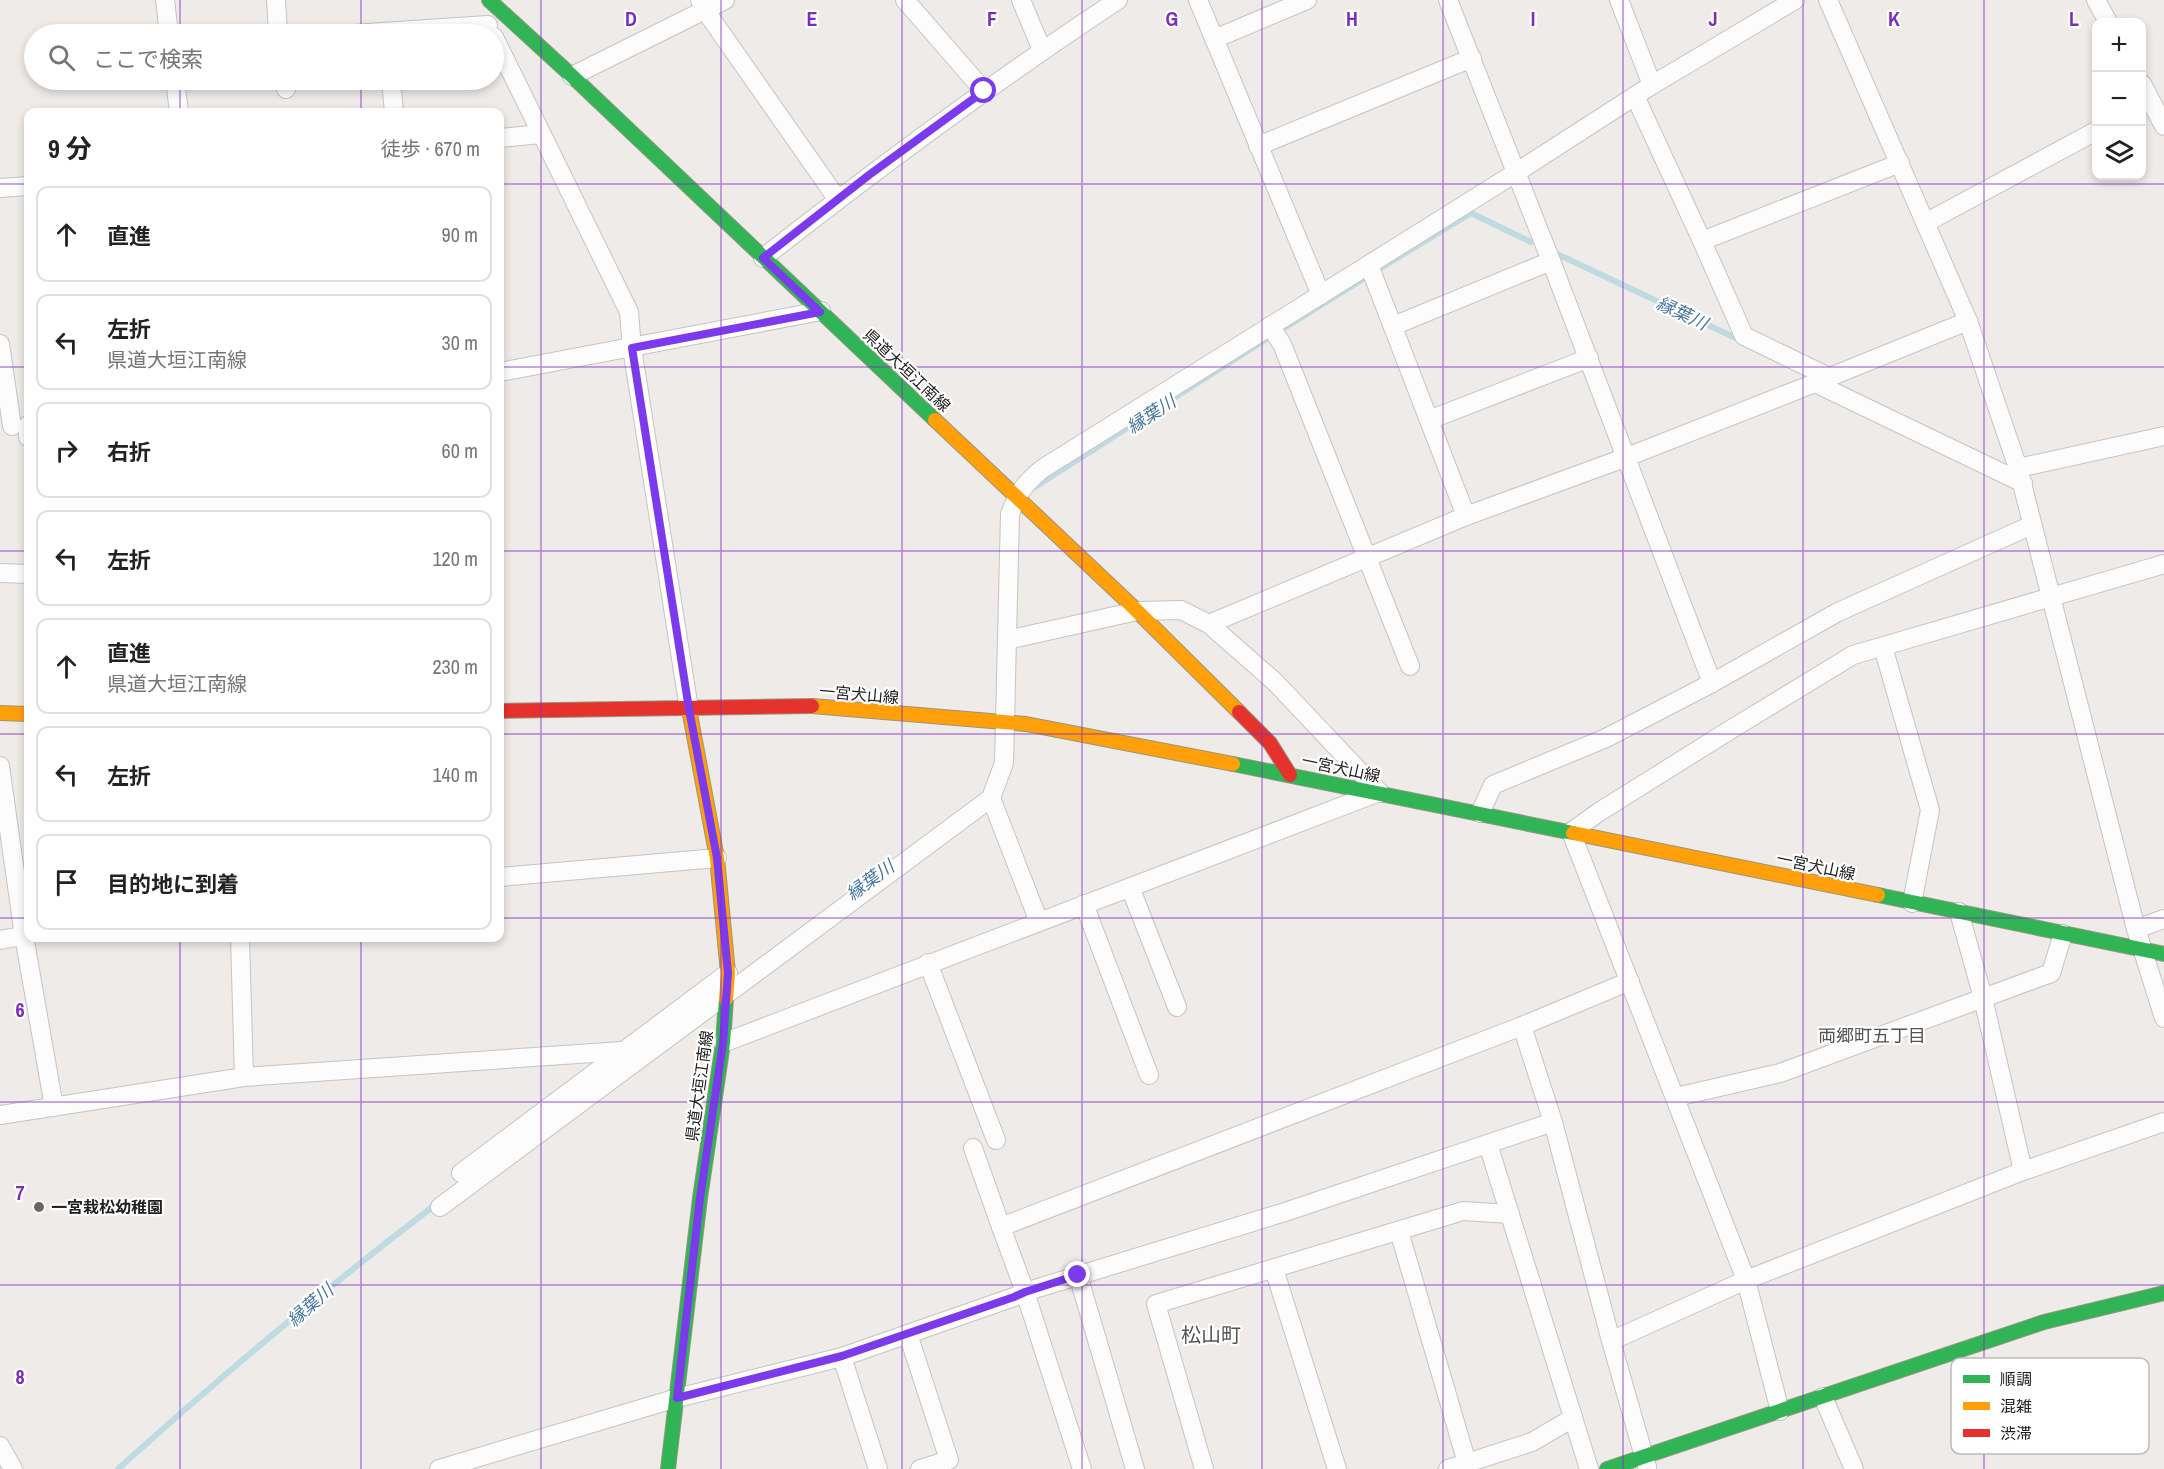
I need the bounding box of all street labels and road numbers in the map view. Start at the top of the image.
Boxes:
street label: 県道大垣江南線 [859,324,955,416]
street label: 一宮犬山線 [818,680,900,708]
street label: 一宮犬山線 [1300,749,1382,787]
street label: 一宮犬山線 [1775,847,1857,885]
street label: 県道大垣江南線 [680,1029,718,1143]

